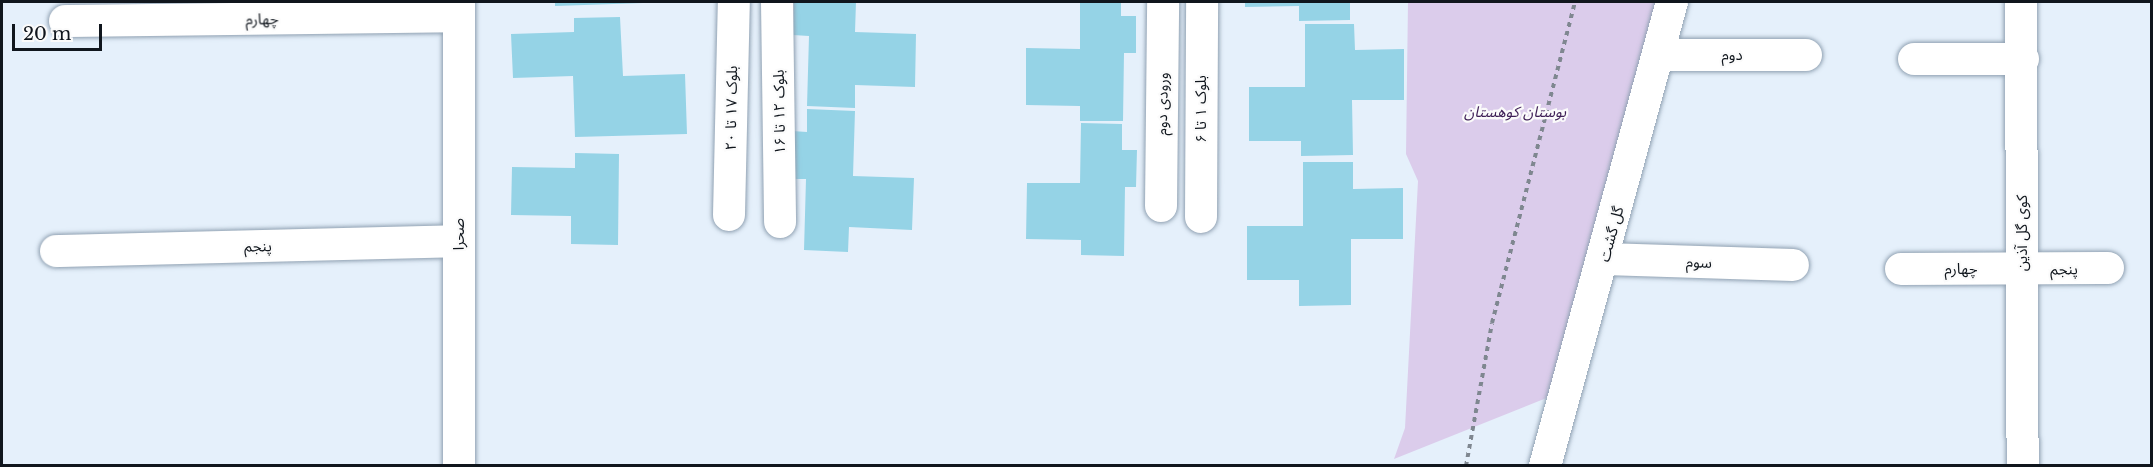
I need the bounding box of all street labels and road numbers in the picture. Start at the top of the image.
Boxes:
street label: چهارم [245,10,279,28]
street label: دوم [1721,46,1743,64]
street label: بلوک ۱۷ تا ۲۰ [721,65,741,151]
street label: بلوک ۱۲ تا ۱۶ [769,69,789,155]
street label: ورودی دوم [1152,72,1172,136]
street label: بلوک ۱ تا ۶ [1192,75,1210,143]
street label: کوی گل آذین [2013,195,2031,271]
street label: گل گشت [1595,204,1627,264]
street label: صحرا [450,218,468,250]
street label: پنجم [244,237,272,255]
street label: سوم [1686,253,1712,271]
street label: چهارم [1945,260,1977,278]
street label: پنجم [2050,260,2078,278]

